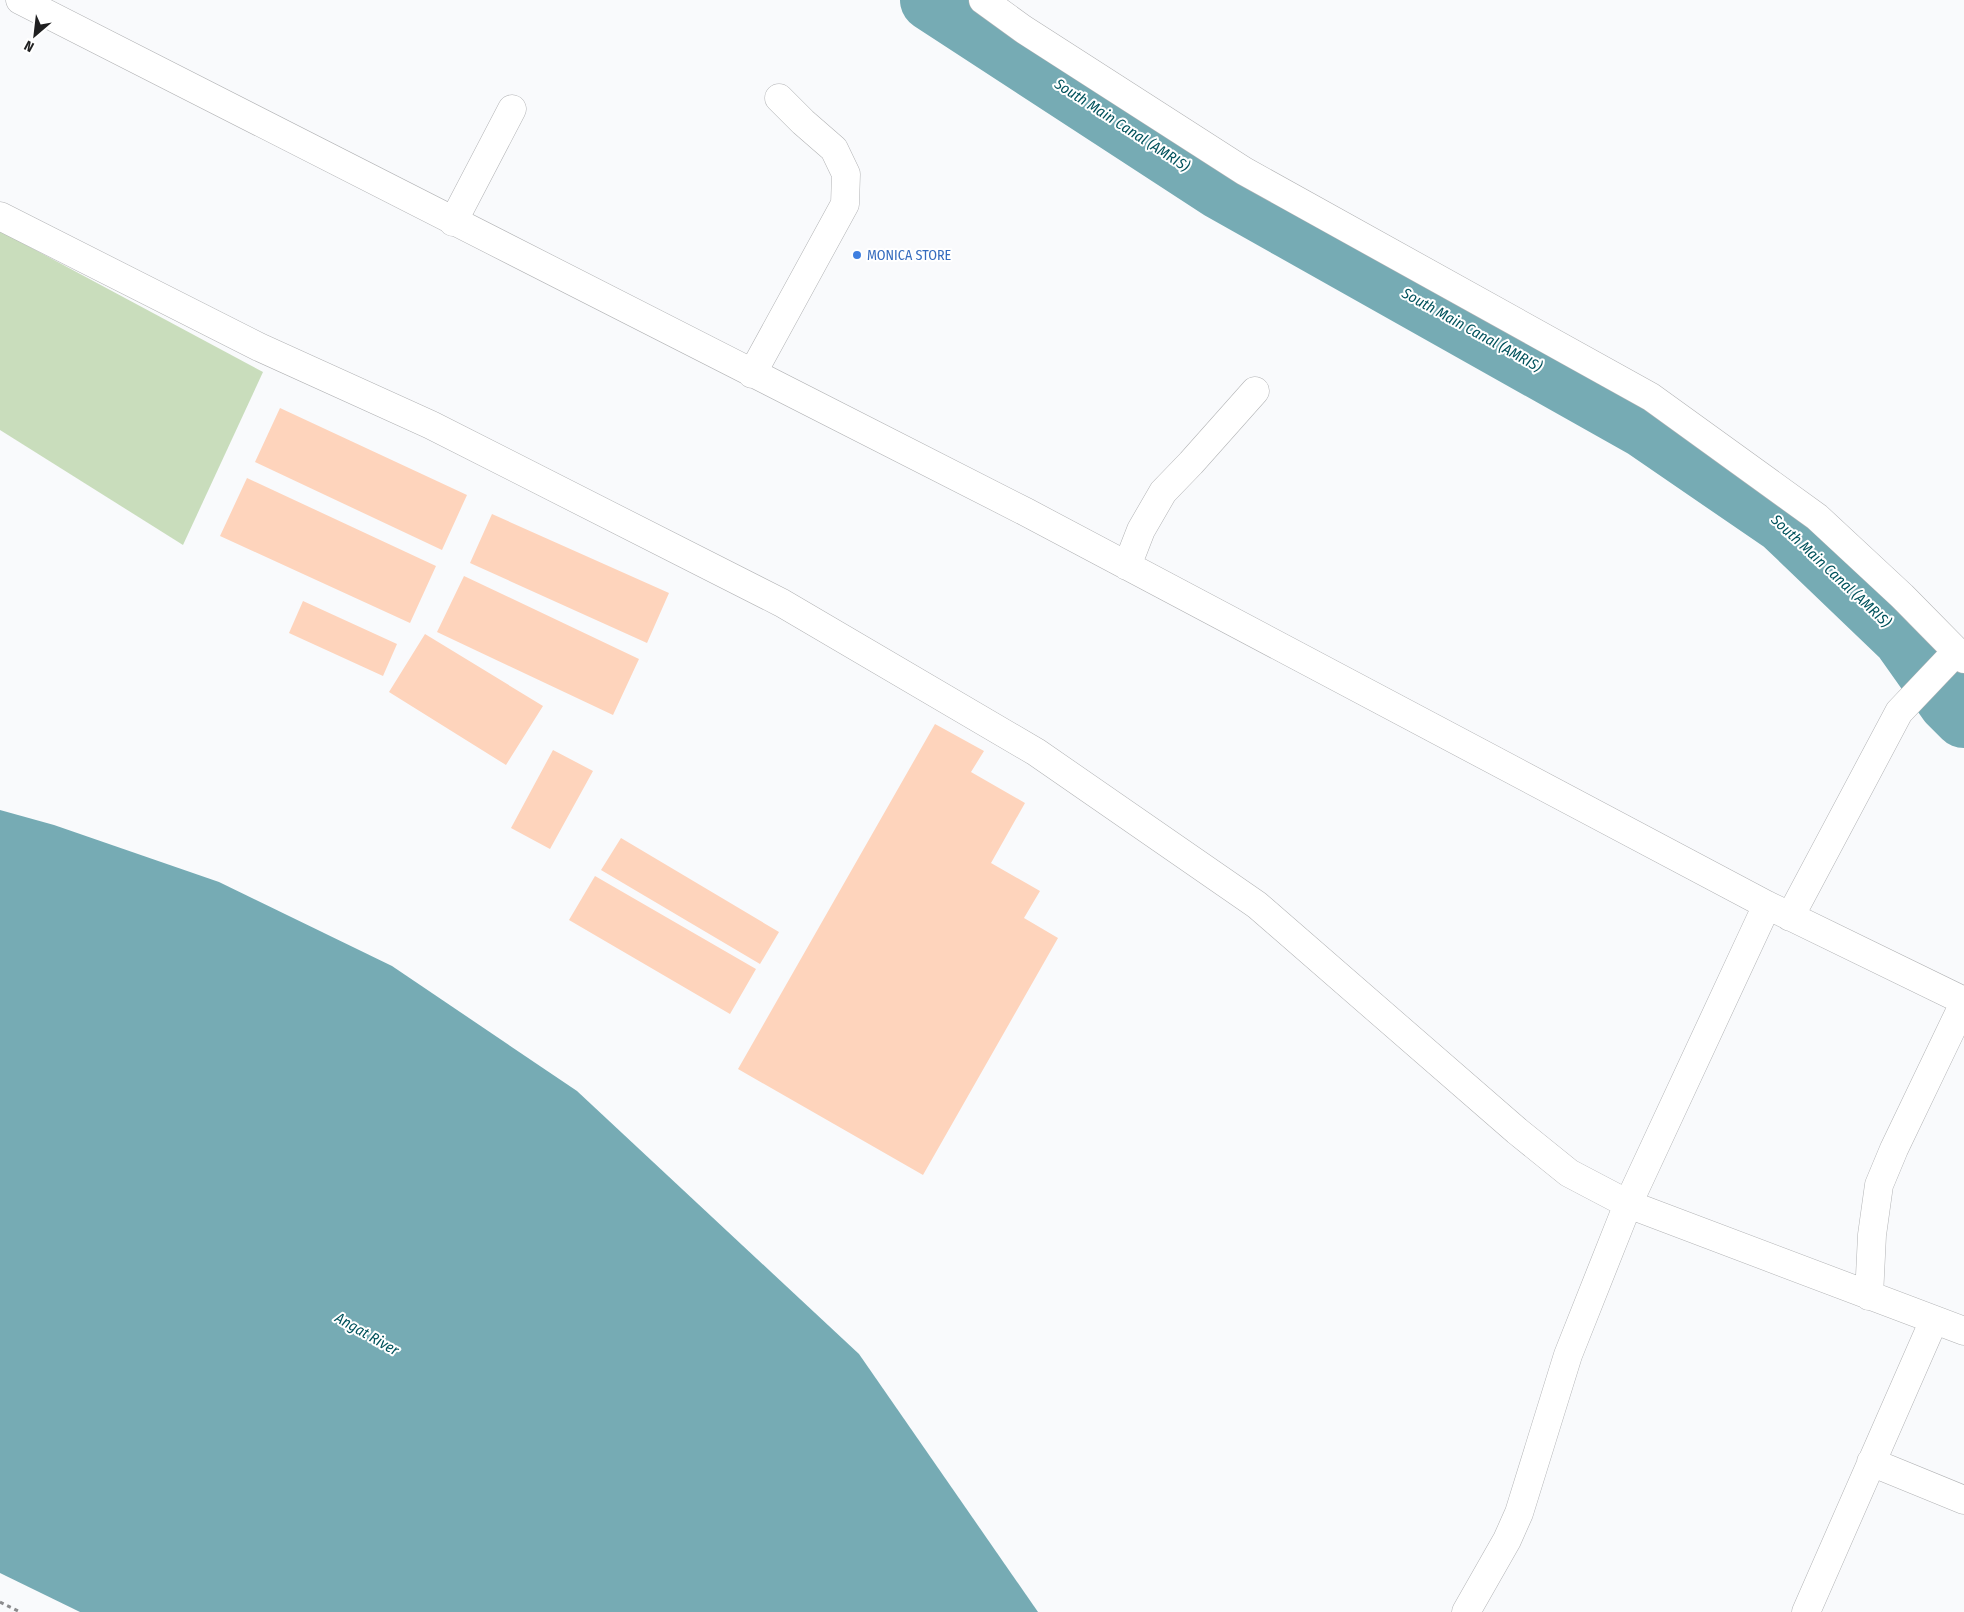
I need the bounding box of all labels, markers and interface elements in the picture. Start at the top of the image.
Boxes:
north arrow [10,10,60,60]
text: N [21,37,37,56]
water label: South Main Canal (AMRIS) [1050,74,1193,176]
place label: MONICA STORE [867,247,952,264]
marker: MONICA STORE [851,249,863,261]
water label: South Main Canal (AMRIS) [1398,284,1546,376]
water label: South Main Canal (AMRIS) [1767,510,1895,632]
water label: Angat River [331,1308,403,1360]

